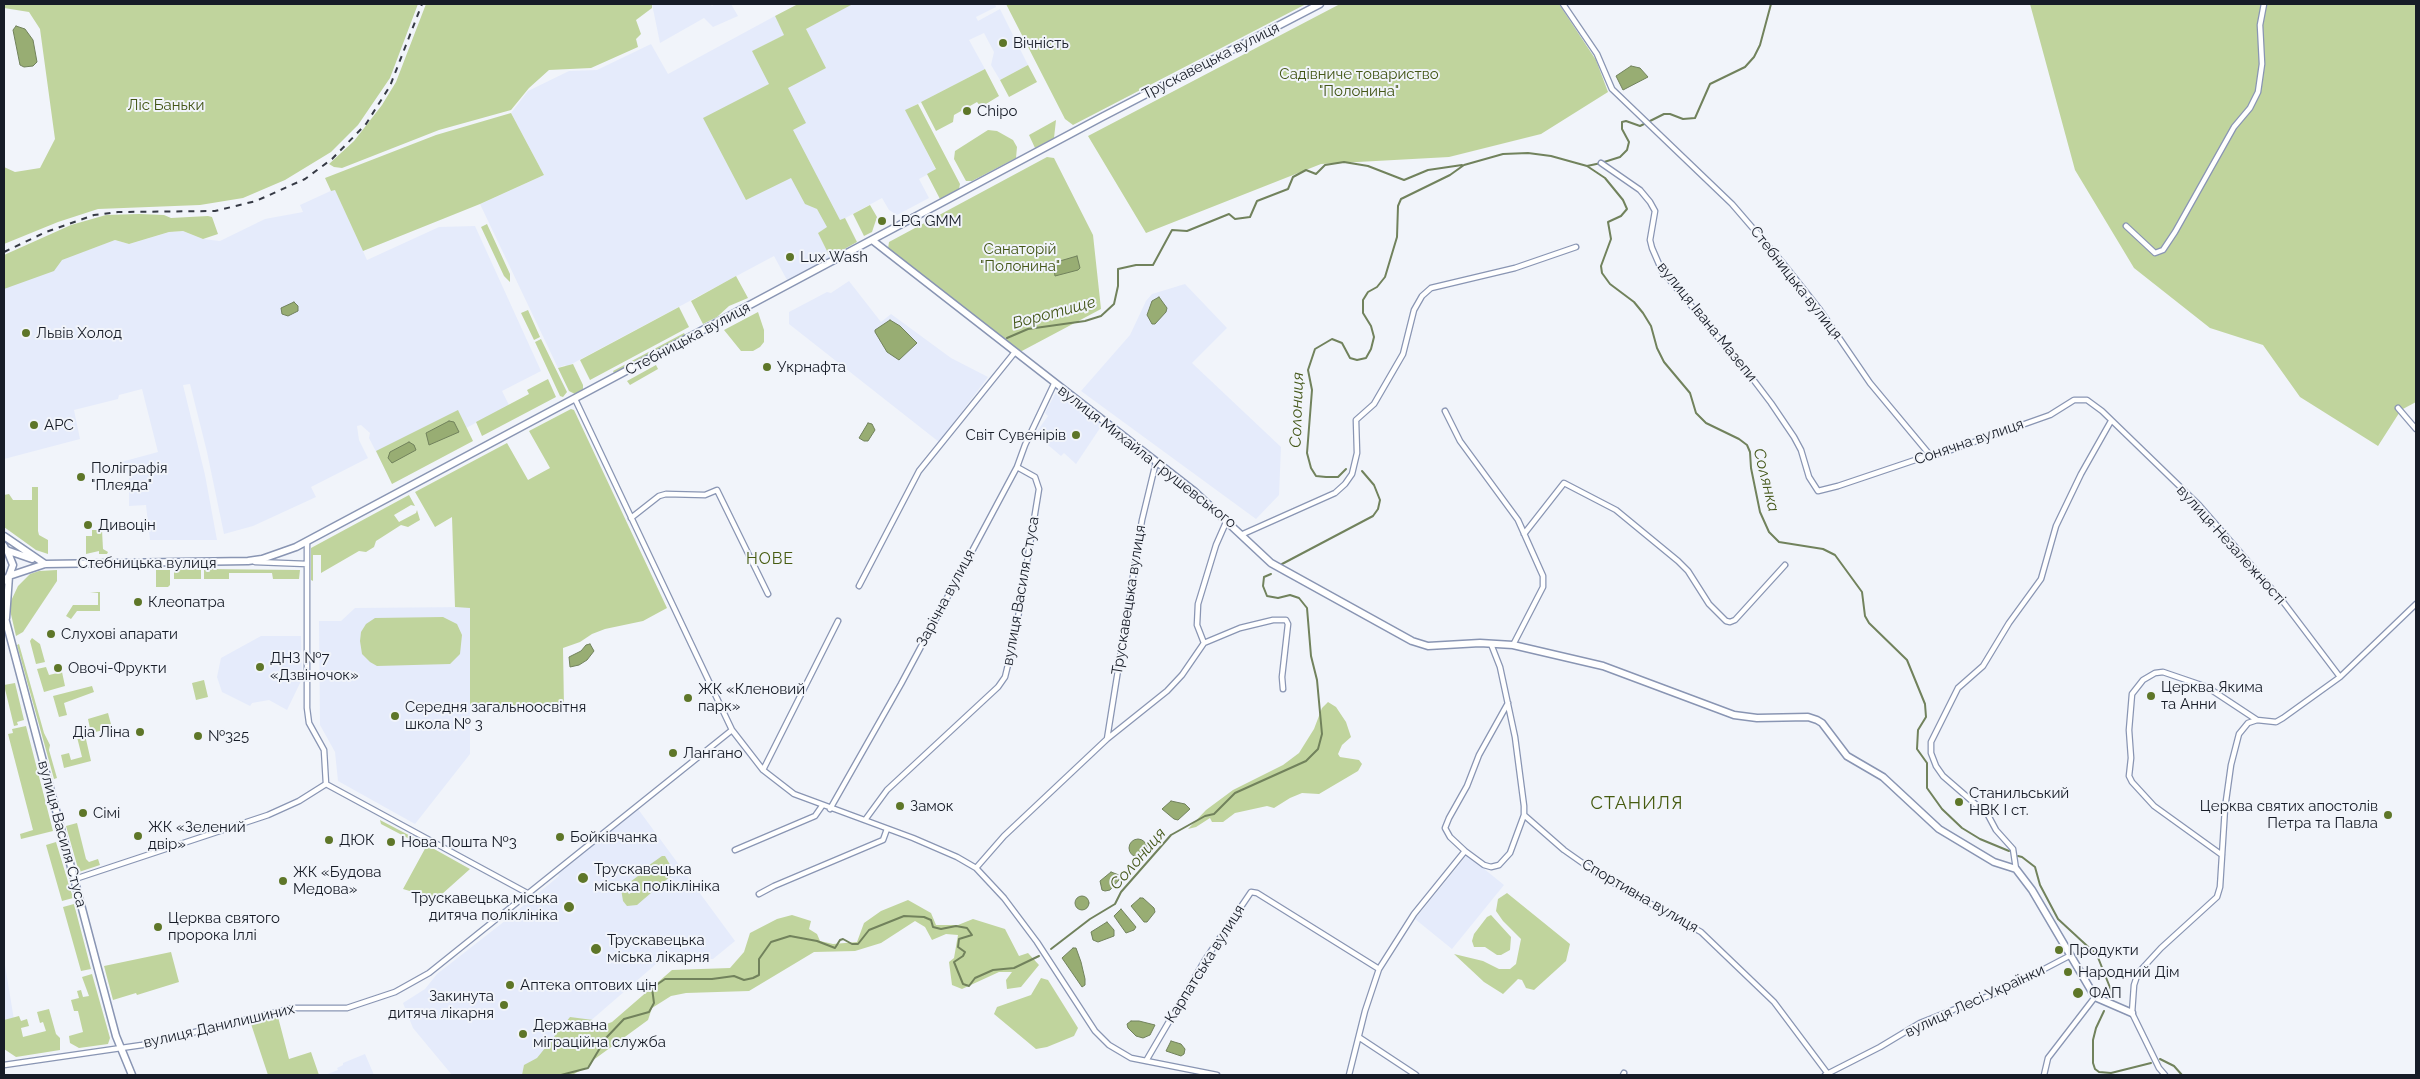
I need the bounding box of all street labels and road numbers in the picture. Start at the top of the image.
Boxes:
street label: Трускавецька вулиця [1139,19,1283,103]
street label: Стебницька вулиця [1746,223,1846,343]
street label: вулиця Івана Мазепи [1653,258,1761,386]
street label: Стебницька вулиця [622,298,754,380]
street label: вулиця Михайла Грушевського [1054,382,1240,532]
street label: Сонячна вулиця [1912,415,2026,469]
street label: вулиця Незалежності [2173,482,2289,608]
street label: вулиця Василя Стуса [999,515,1043,667]
street label: Трускавецька вулиця [1108,524,1150,676]
street label: Зарічна вулиця [913,546,979,650]
street label: Стебницька вулиця [78,554,216,572]
street label: вулиця Василя Стуса [34,759,90,909]
street label: Спортивна вулиця [1578,855,1702,937]
street label: Карпатська вулиця [1161,902,1249,1026]
street label: вулиця Лесі Українки [1902,961,2048,1041]
street label: вулиця Данилишиних [142,1000,296,1052]

